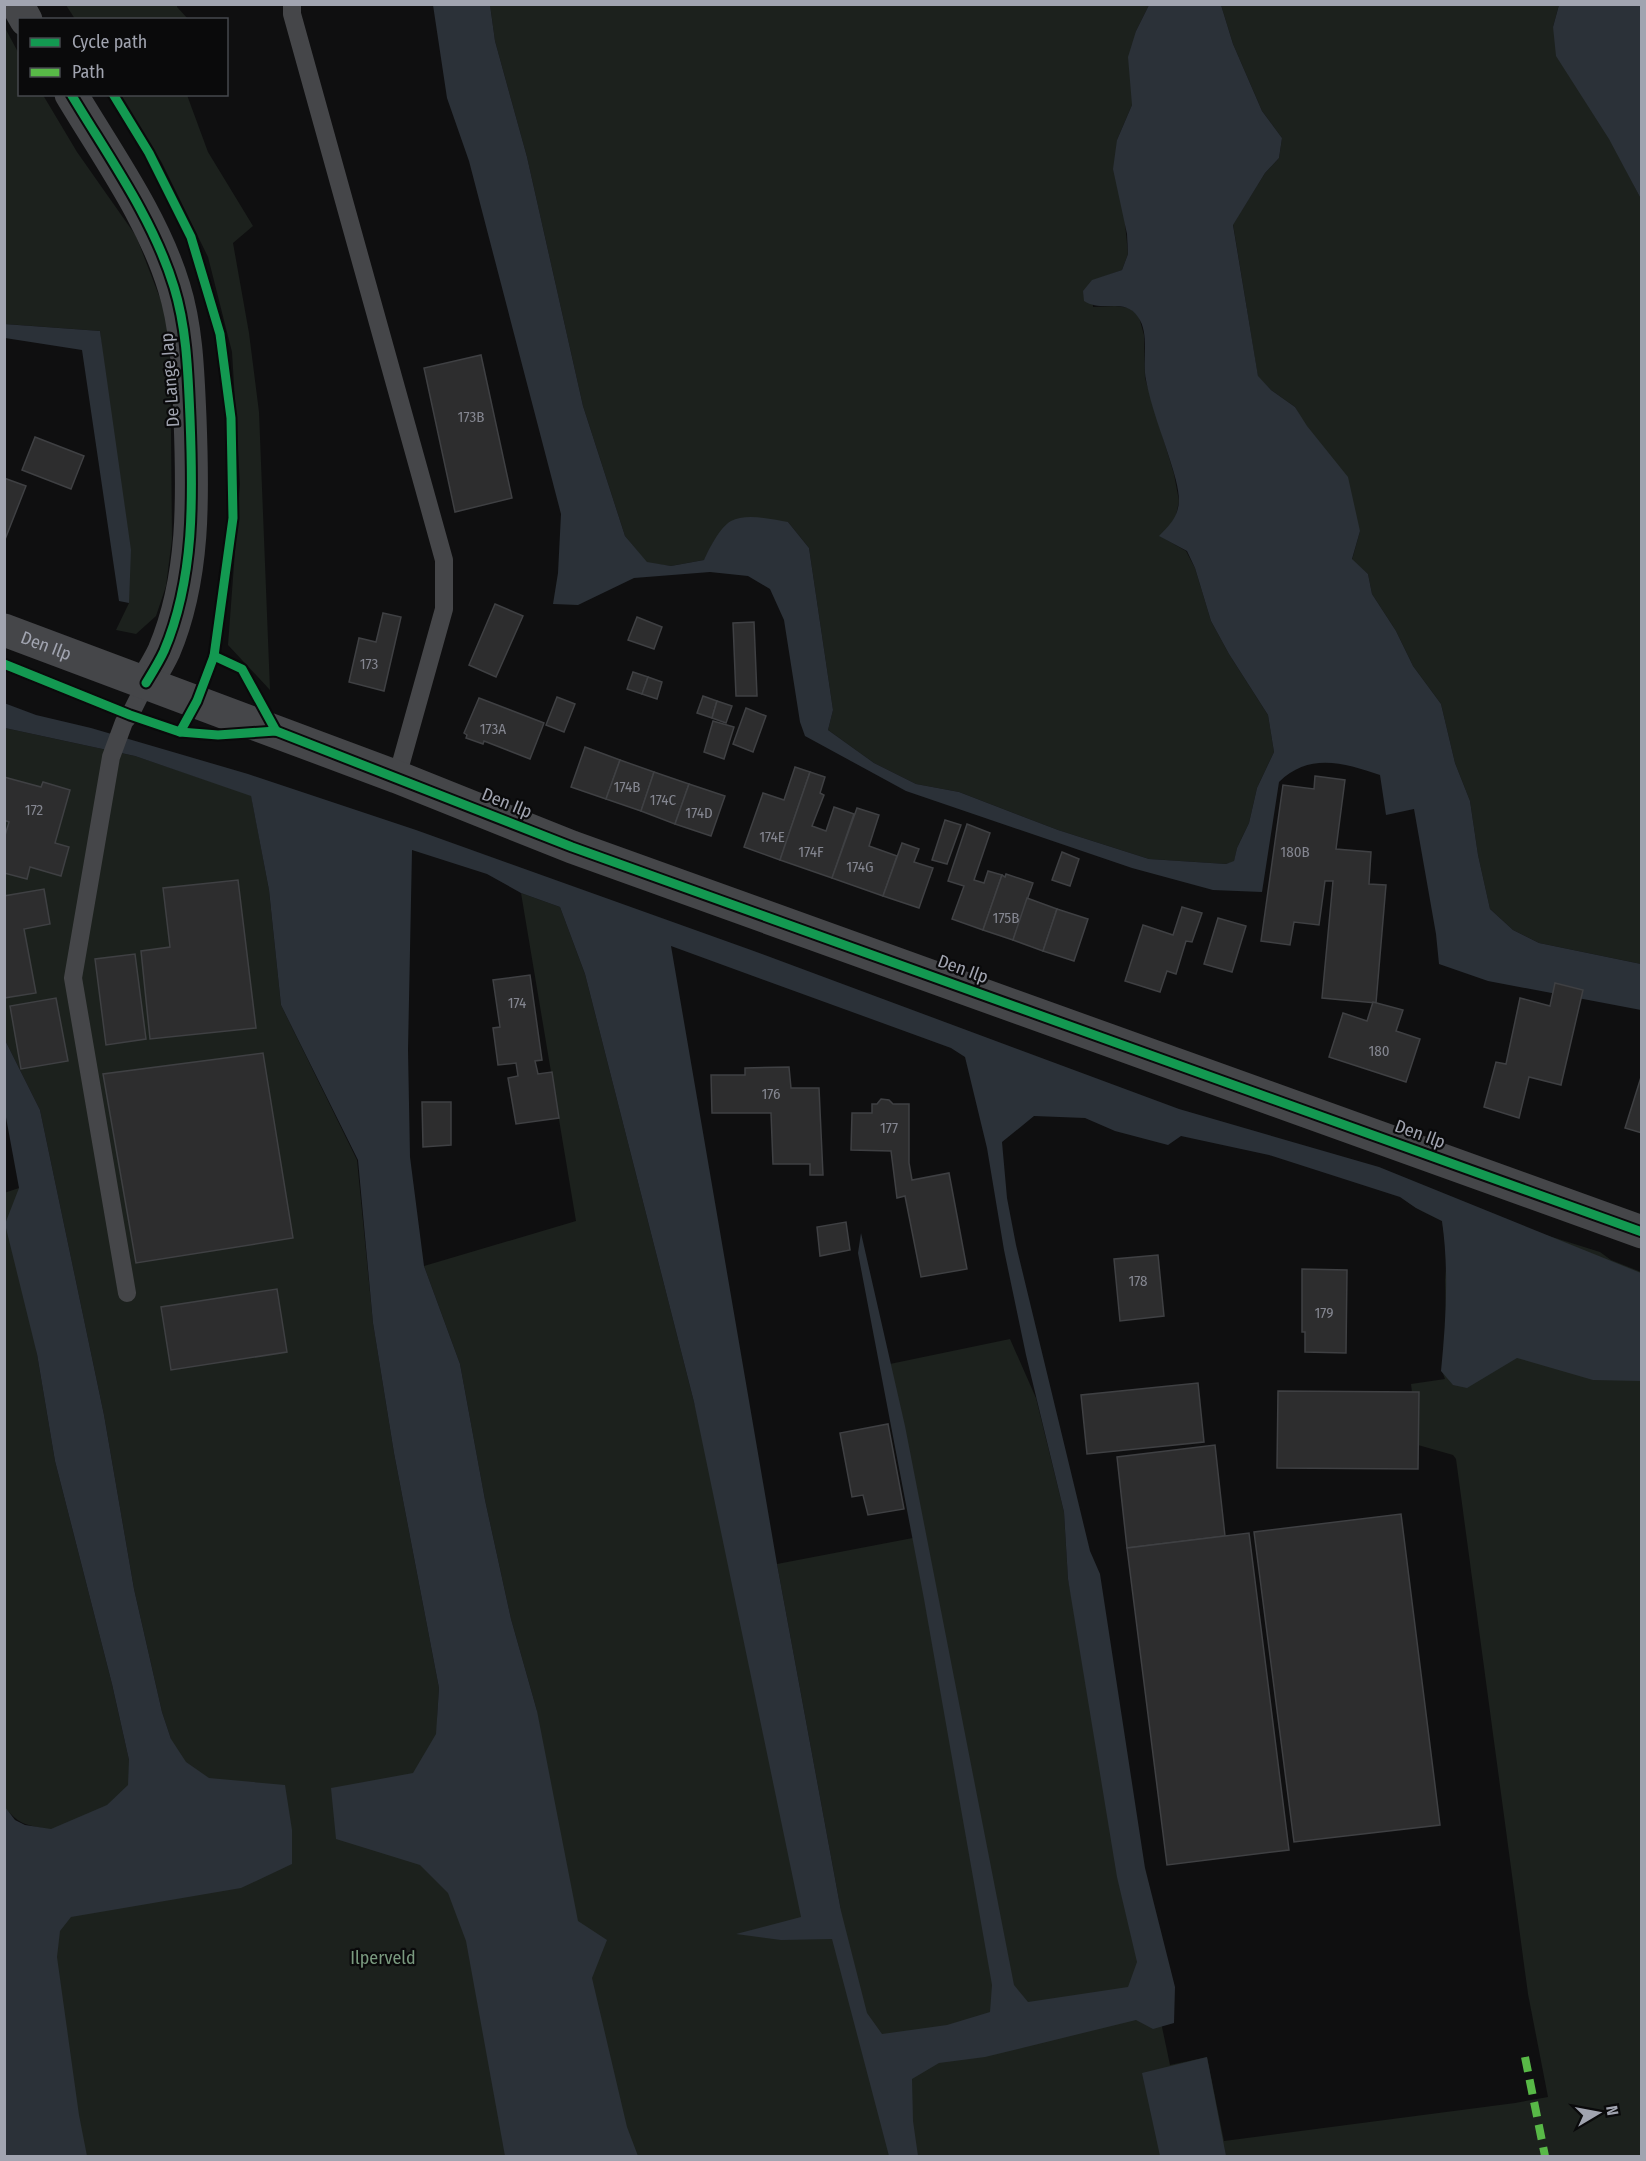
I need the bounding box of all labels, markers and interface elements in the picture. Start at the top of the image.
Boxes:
legend [18,18,228,96]
text: Cycle path [72,31,147,53]
text: Path [72,61,105,83]
street label: De Lange Jap [156,332,184,428]
house number: 173B [458,408,484,426]
street label: Den Ilp [18,626,74,665]
house number: 173 [360,655,379,673]
house number: 173A [480,720,506,738]
house number: 174B [614,778,640,796]
street label: Den Ilp [479,783,535,823]
house number: 174C [650,791,677,809]
house number: 172 [25,801,44,819]
house number: 174D [685,804,713,822]
house number: 174E [759,828,785,846]
house number: 174F [798,843,824,861]
house number: 180B [1280,843,1310,861]
house number: 174G [846,858,874,876]
house number: 175B [993,909,1019,927]
street label: Den Ilp [935,950,991,988]
house number: 174 [508,994,526,1012]
house number: 180 [1368,1042,1390,1060]
house number: 176 [761,1085,781,1103]
street label: Den Ilp [1392,1115,1448,1153]
house number: 177 [880,1119,898,1137]
house number: 178 [1128,1272,1148,1290]
house number: 179 [1315,1304,1334,1322]
park label: Ilperveld [350,1947,416,1969]
north arrow [1568,2083,1628,2143]
text: N [1602,2104,1622,2117]

